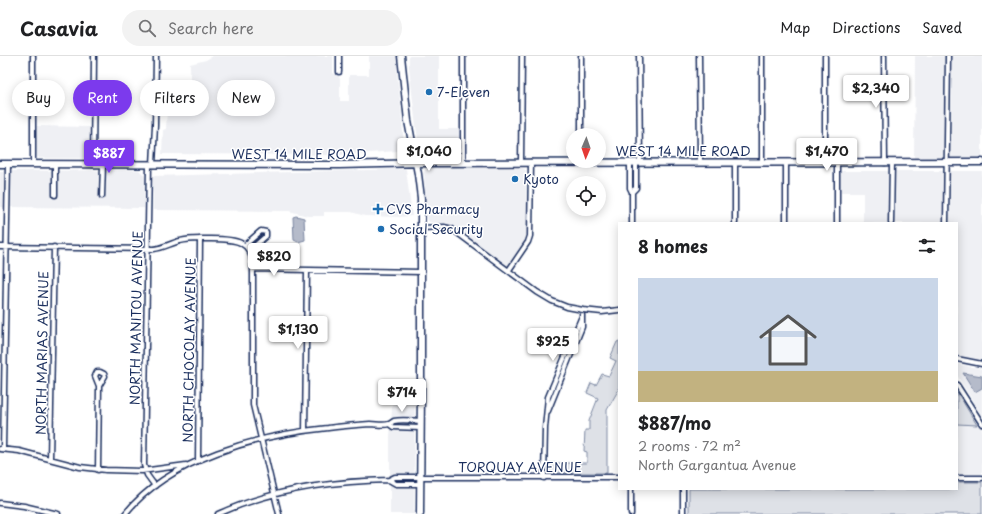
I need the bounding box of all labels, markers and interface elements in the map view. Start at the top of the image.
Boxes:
search box [122,10,402,46]
text: Casavia [20,14,98,42]
text: Search here [168,16,254,39]
icon: search [136,17,158,39]
text: Map [780,17,810,38]
text: Directions [832,17,900,38]
text: Saved [922,17,962,38]
pin: $2,340 [843,75,909,109]
text: $2,340 [852,78,900,97]
chip: Buy [12,80,65,116]
chip: Rent [73,80,132,116]
chip: Filters [140,80,209,116]
chip: New [217,80,275,116]
place label: 7-Eleven [437,82,490,101]
marker: 7-Eleven [424,87,434,97]
north arrow [566,128,606,168]
map controls [566,128,606,216]
pin: $1,040 [396,138,462,172]
pin: $1,470 [794,138,860,172]
pin: $887 [85,140,133,174]
text: $1,040 [406,141,452,160]
street label: WEST 14 MILE ROAD [615,141,751,160]
text: $1,470 [805,141,849,160]
text: $887 [93,143,125,162]
street label: WEST 14 MILE ROAD [231,144,367,163]
place label: Kyoto [523,169,559,188]
marker: Kyoto [510,174,520,184]
button: locate [566,176,606,216]
place label: CVS Pharmacy [386,199,480,218]
marker: CVS Pharmacy [373,204,383,214]
place label: Social Security [389,219,483,238]
marker: Social Security [376,224,386,234]
street label: NORTH MANITOU AVENUE [124,231,147,405]
text: 8 homes [638,233,708,259]
icon: filters [916,235,938,257]
pin: $820 [250,243,298,277]
text: $820 [257,246,291,265]
street label: NORTH CHOCOLAY AVENUE [177,257,200,443]
street label: NORTH MARIAS AVENUE [31,271,52,435]
icon: home [752,304,824,376]
pin: $1,130 [265,316,331,350]
text: $1,130 [278,319,318,338]
pin: $925 [529,328,577,362]
text: $925 [536,331,570,350]
pin: $714 [378,379,426,413]
text: $714 [387,382,417,401]
text: $887/mo [638,410,711,436]
text: 2 rooms · 72 m² [638,436,741,455]
text: North Gargantua Avenue [638,455,796,474]
street label: TORQUAY AVENUE [458,457,582,476]

